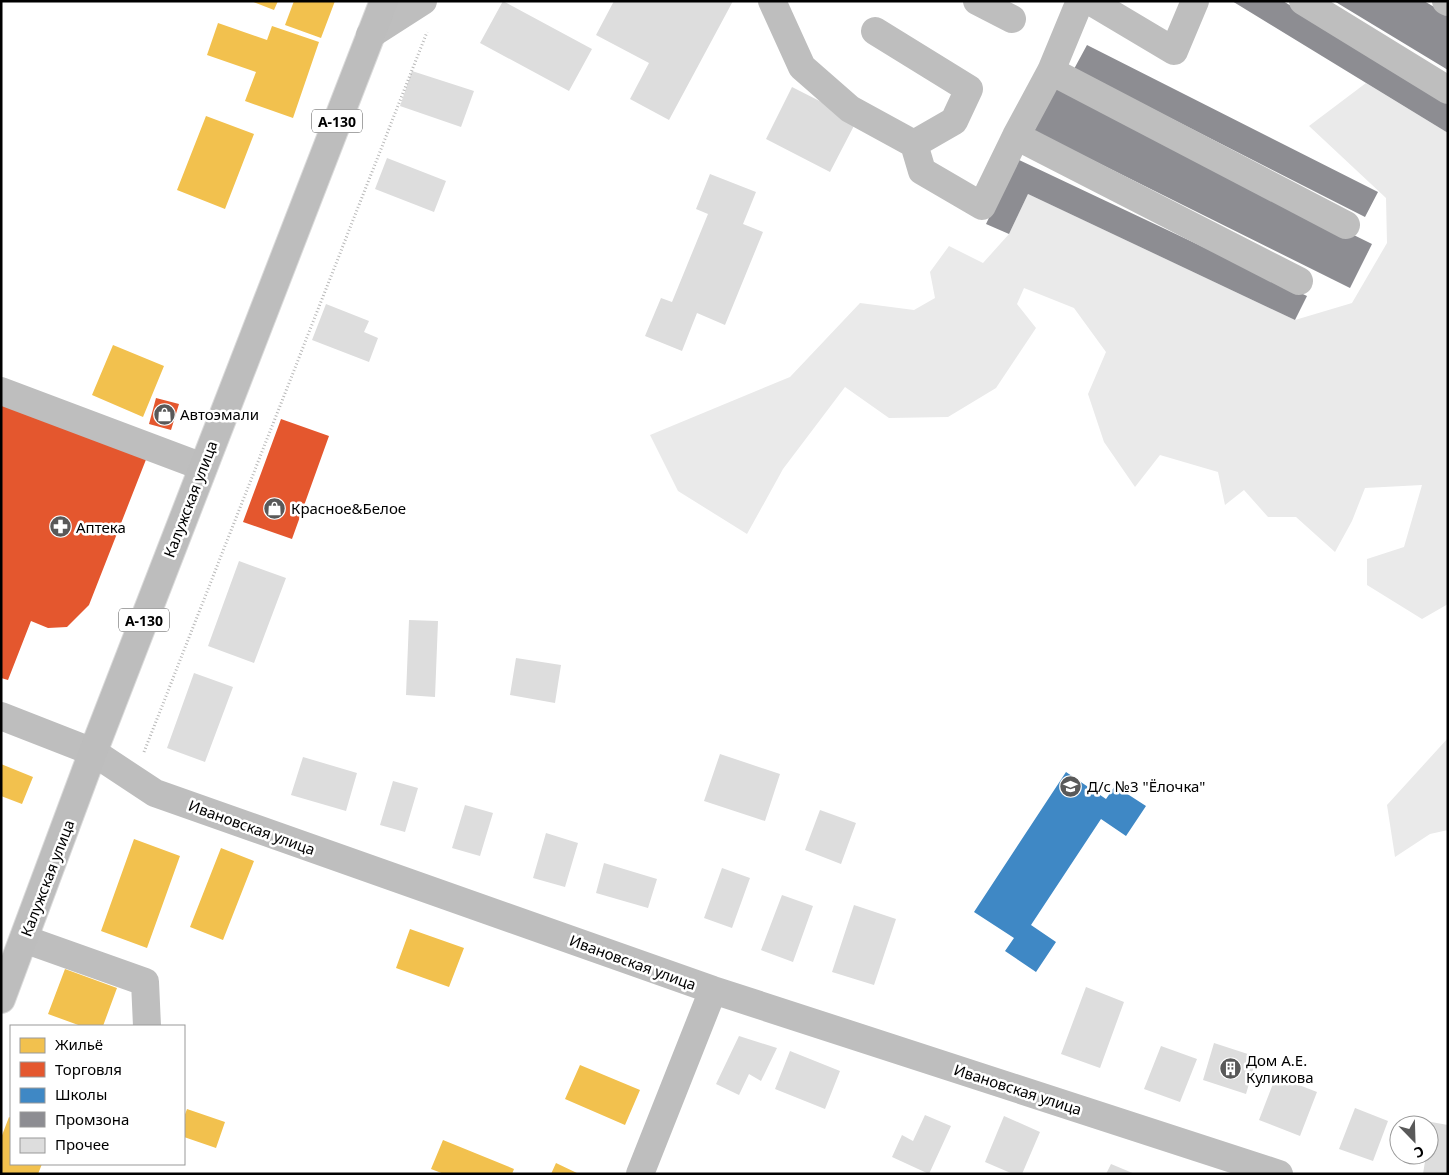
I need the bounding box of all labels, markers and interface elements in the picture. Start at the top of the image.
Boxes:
road number: А-130 [312,110,362,132]
shop icon: Автоэмали [152,402,176,426]
place label: Автоэмали [180,404,259,424]
street label: Калужская улица [159,438,221,560]
shop icon: Красное&Белое [263,496,287,520]
place label: Красное&Белое [291,498,406,518]
pharmacy icon: Аптека [48,515,72,539]
place label: Аптека [76,517,126,537]
road number: А-130 [119,608,169,632]
school or university icon: Д/с №3 "Ёлочка" [1059,774,1083,798]
place label: Д/с №3 "Ёлочка" [1087,776,1205,796]
street label: Ивановская улица [186,795,318,859]
street label: Калужская улица [16,817,78,939]
street label: Ивановская улица [567,930,699,994]
legend [10,1025,185,1165]
text: Жильё [55,1034,103,1054]
place label: Дом А.Е. Куликова [1246,1050,1314,1087]
building icon: Дом А.Е. Куликова [1218,1057,1242,1081]
text: Торговля [55,1059,122,1079]
street label: Ивановская улица [952,1059,1084,1119]
text: Школы [55,1084,107,1104]
text: Промзона [55,1109,129,1129]
north arrow [1389,1115,1439,1165]
text: Прочее [55,1134,109,1154]
text: С [1411,1142,1427,1163]

